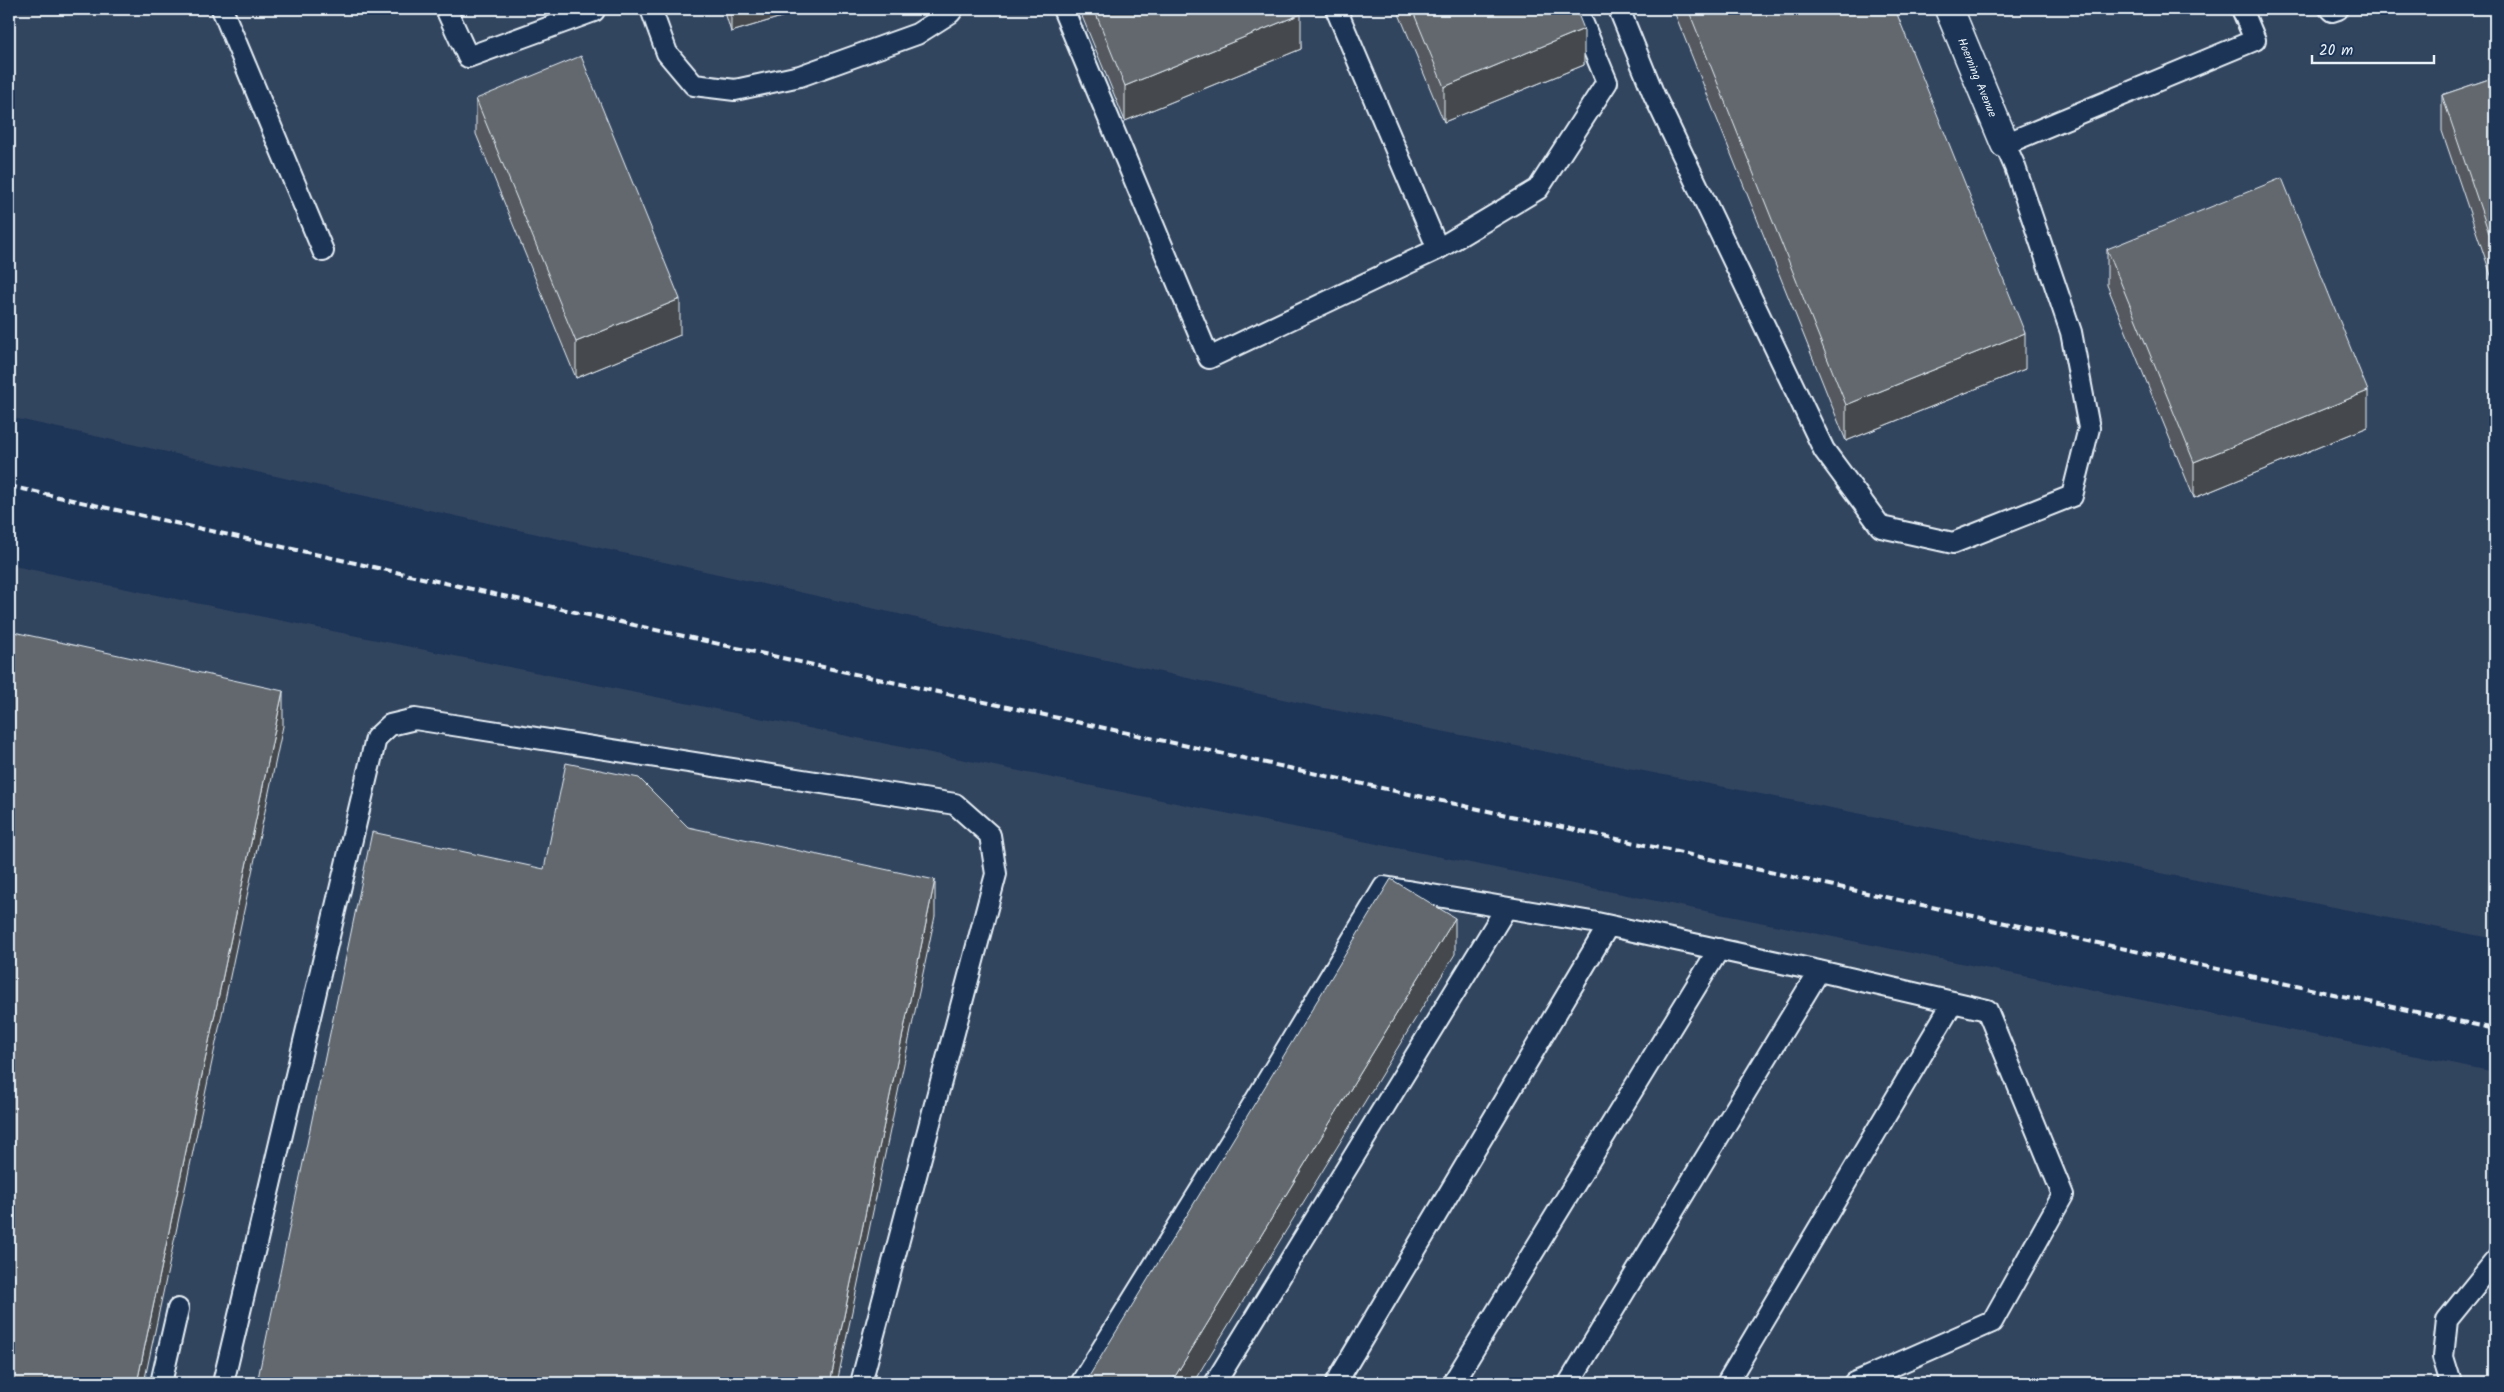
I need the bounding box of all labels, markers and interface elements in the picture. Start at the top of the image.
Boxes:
scale bar [2312,32,2434,64]
street label: Hoerning Avenue [1952,35,2002,121]
text: 20 m [2319,39,2353,63]

